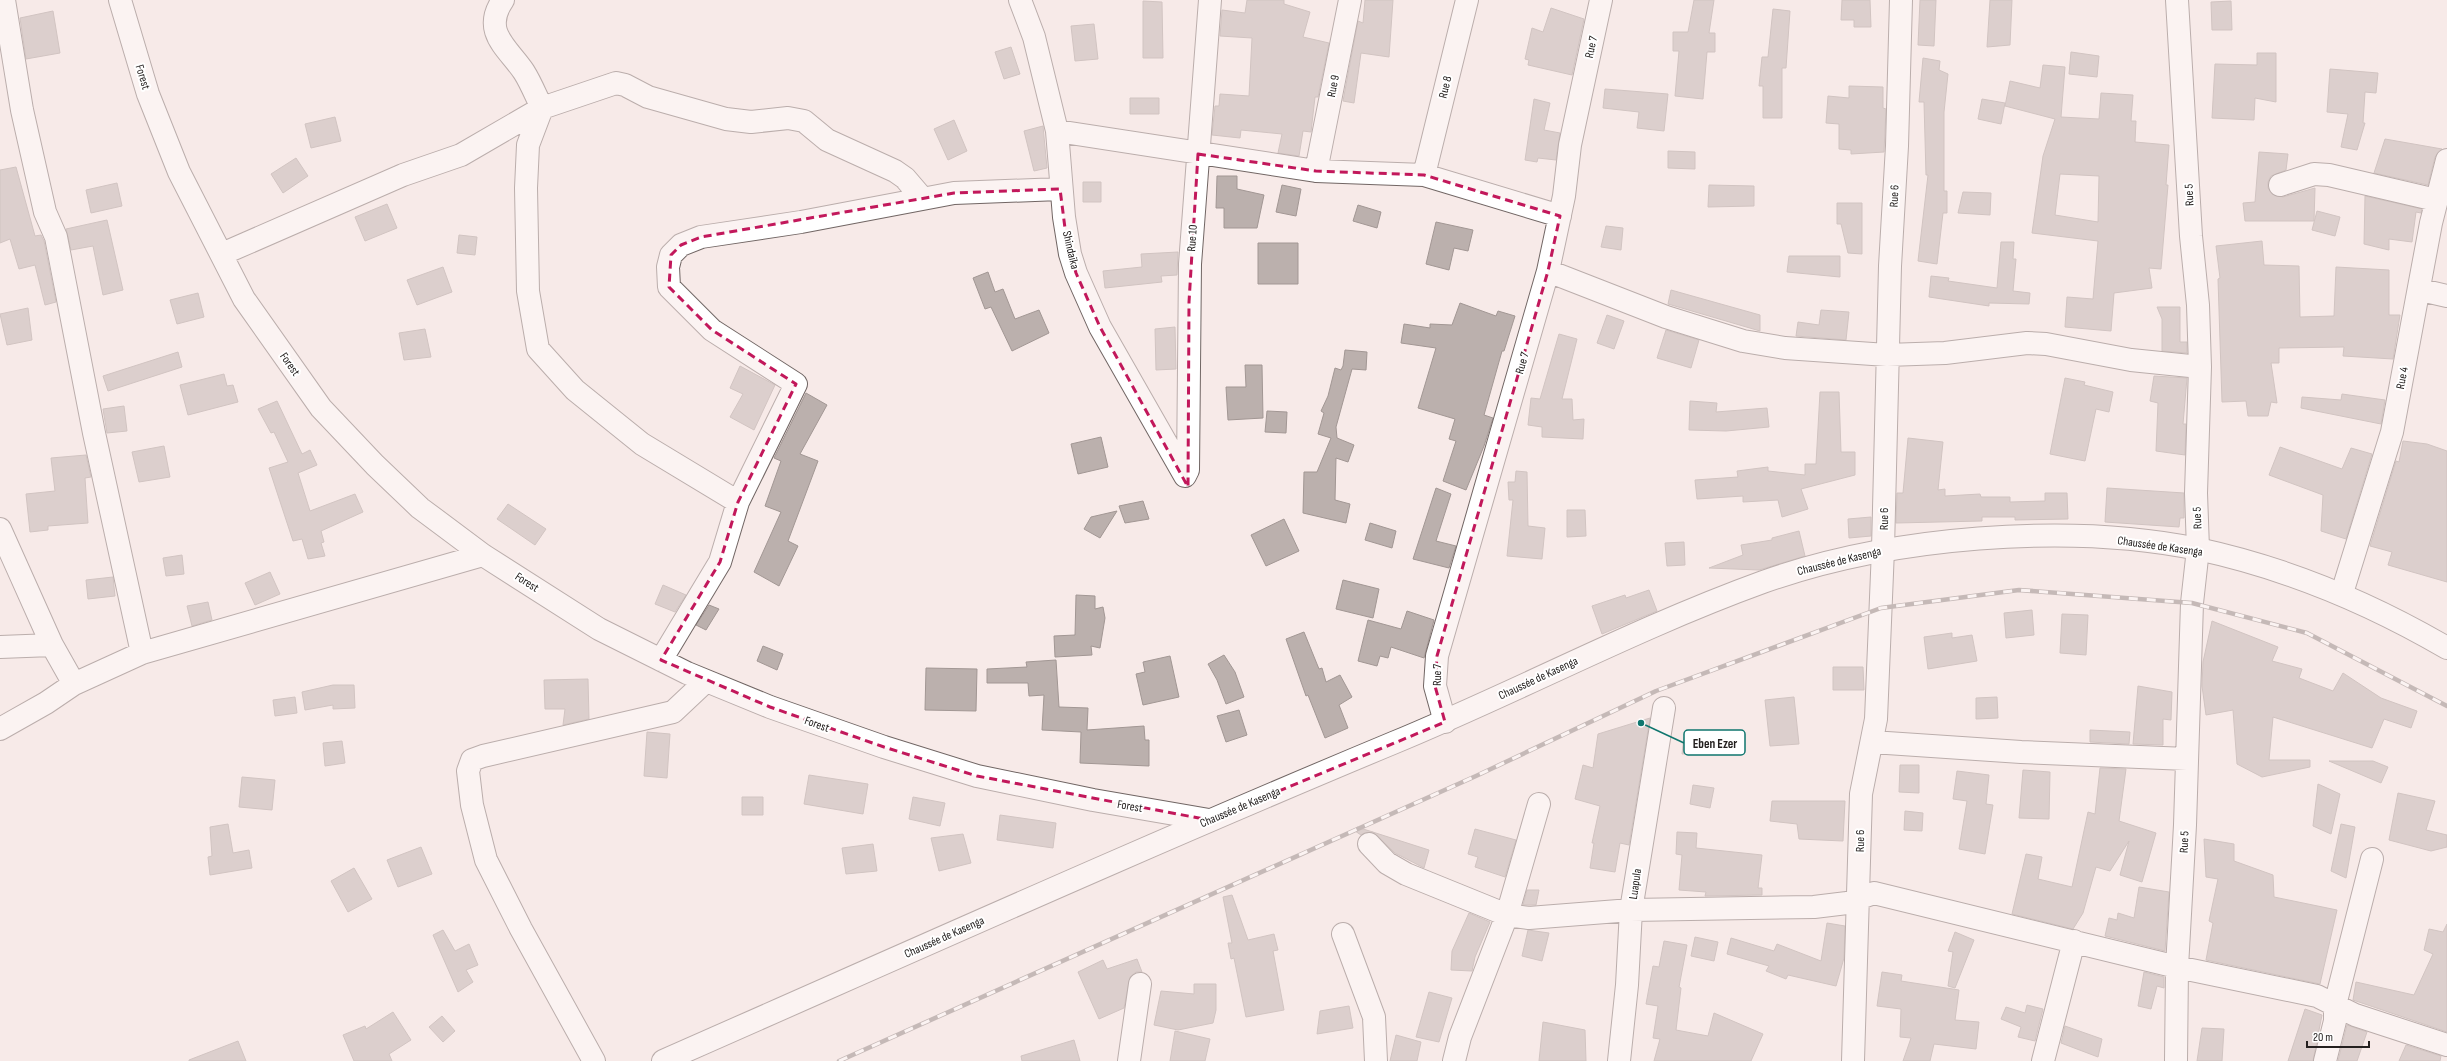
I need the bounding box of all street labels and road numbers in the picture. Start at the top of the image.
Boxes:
street label: Rue 7 [1582,35,1601,59]
street label: Forest [132,63,154,92]
street label: Rue 9 [1324,74,1343,99]
street label: Rue 8 [1435,74,1455,100]
street label: Rue 5 [2181,183,2198,206]
street label: Rue 6 [1886,184,1903,208]
street label: Rue 10 [1184,224,1201,252]
street label: Shindaika [1059,230,1082,271]
street label: Forest [276,350,303,379]
street label: Rue 7 [1512,350,1533,376]
street label: Rue 4 [2393,366,2412,390]
street label: Rue 5 [2190,506,2205,529]
street label: Rue 6 [1877,508,1892,530]
street label: Chaussée de Kasenga [2116,533,2204,560]
street label: Chaussée de Kasenga [1796,544,1883,579]
street label: Forest [512,569,542,596]
street label: Chaussée de Kasenga [1496,653,1581,703]
street label: Rue 7 [1430,664,1445,686]
street label: Forest [802,713,832,736]
street label: Chaussée de Kasenga [1198,784,1283,831]
street label: Forest [1116,797,1144,816]
street label: Rue 6 [1853,830,1868,852]
street label: Rue 5 [2176,830,2193,853]
street label: Luapula [1626,867,1645,900]
street label: Chaussée de Kasenga [902,913,987,962]

